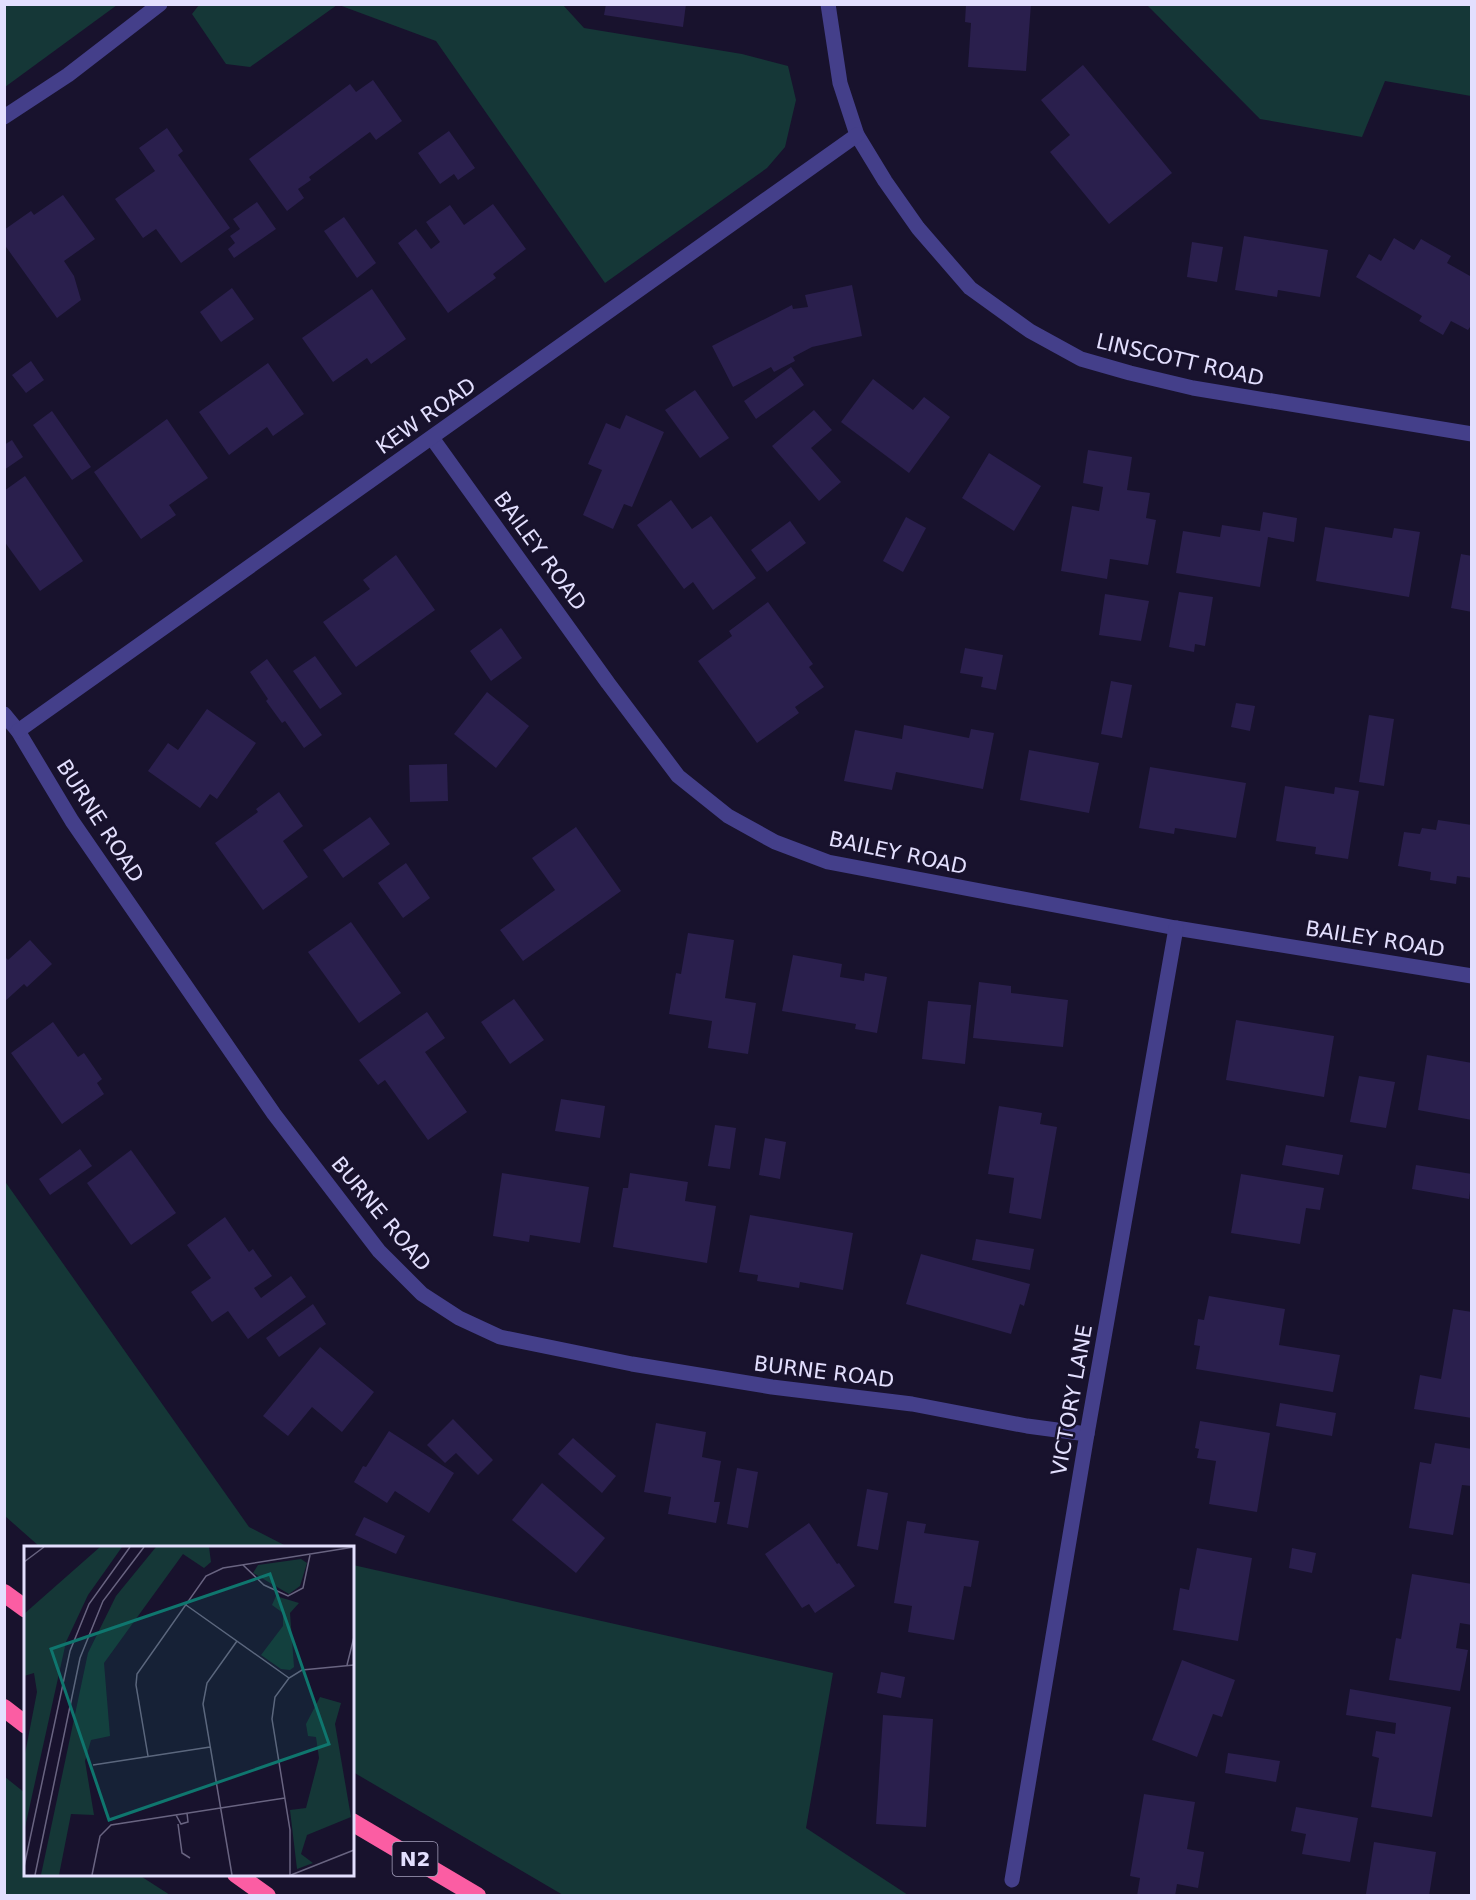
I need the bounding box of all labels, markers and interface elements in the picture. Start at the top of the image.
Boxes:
street label: LINSCOTT ROAD [1094,329,1266,391]
street label: KEW ROAD [372,373,480,459]
street label: BAILEY ROAD [489,487,591,615]
street label: BURNE ROAD [51,755,149,887]
street label: BAILEY ROAD [827,827,969,879]
street label: BAILEY ROAD [1304,916,1446,962]
street label: BURNE ROAD [326,1152,436,1276]
street label: VICTORY LANE [1047,1323,1097,1477]
street label: BURNE ROAD [752,1351,896,1393]
inset map [24,1546,354,1876]
road number: N2 [392,1842,438,1876]

